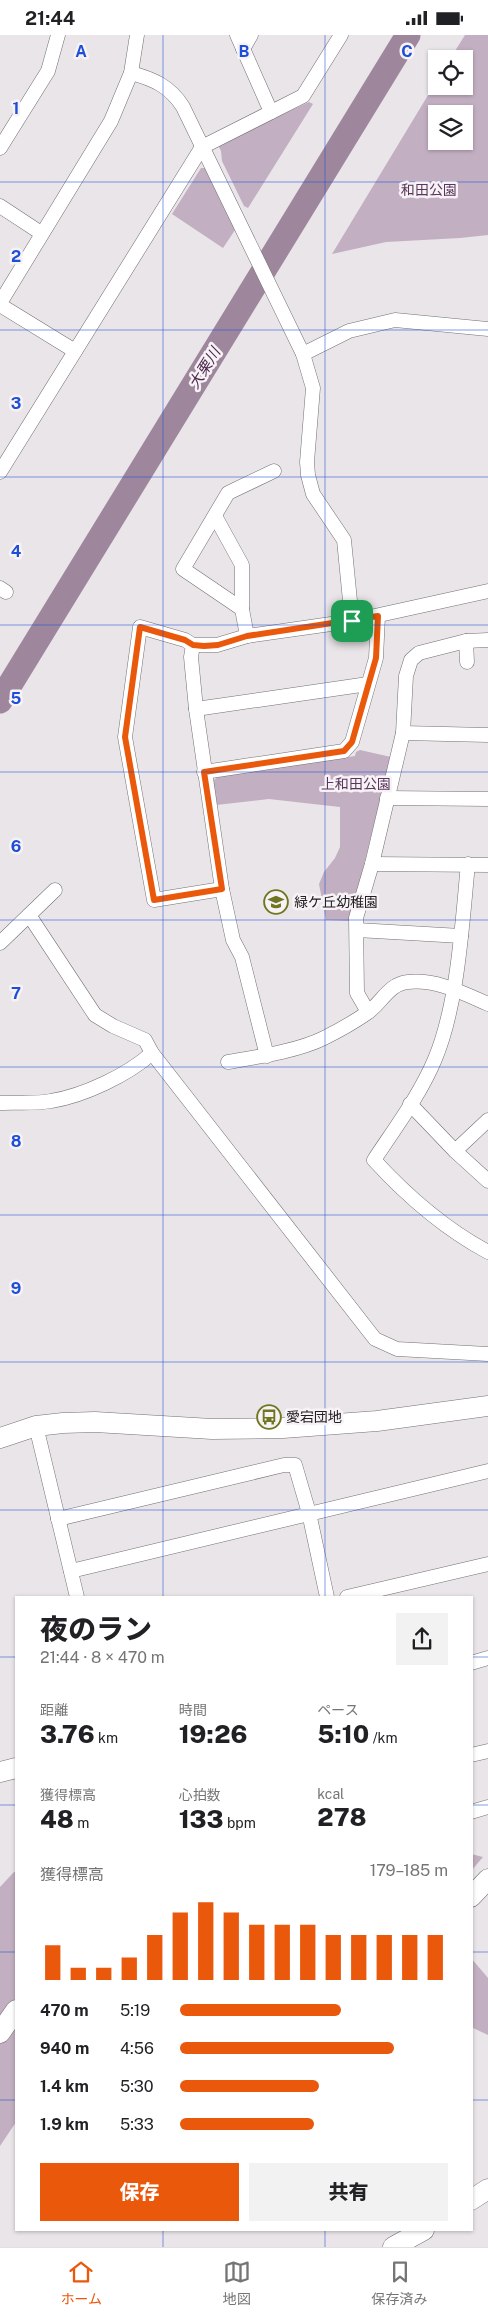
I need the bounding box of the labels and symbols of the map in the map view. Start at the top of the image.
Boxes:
text: A [75,42,87,61]
text: B [239,42,250,61]
text: C [401,42,413,61]
text: 1 [13,99,19,118]
park label: 和田公園 [401,182,457,198]
text: 2 [11,247,21,266]
water label: 大栗川 [185,343,224,392]
text: 3 [11,394,21,413]
text: 4 [11,542,22,561]
pin [331,600,373,642]
text: 5 [11,689,22,708]
park label: 上和田公園 [321,776,391,792]
text: 6 [11,837,21,856]
school or university icon: 緑ケ丘幼稚園 [263,889,289,915]
place label: 緑ケ丘幼稚園 [294,894,378,910]
text: 7 [11,984,21,1003]
text: 8 [11,1132,22,1151]
text: 9 [11,1279,21,1298]
bus stop icon: 愛宕団地 [256,1404,282,1430]
place label: 愛宕団地 [286,1409,342,1425]

